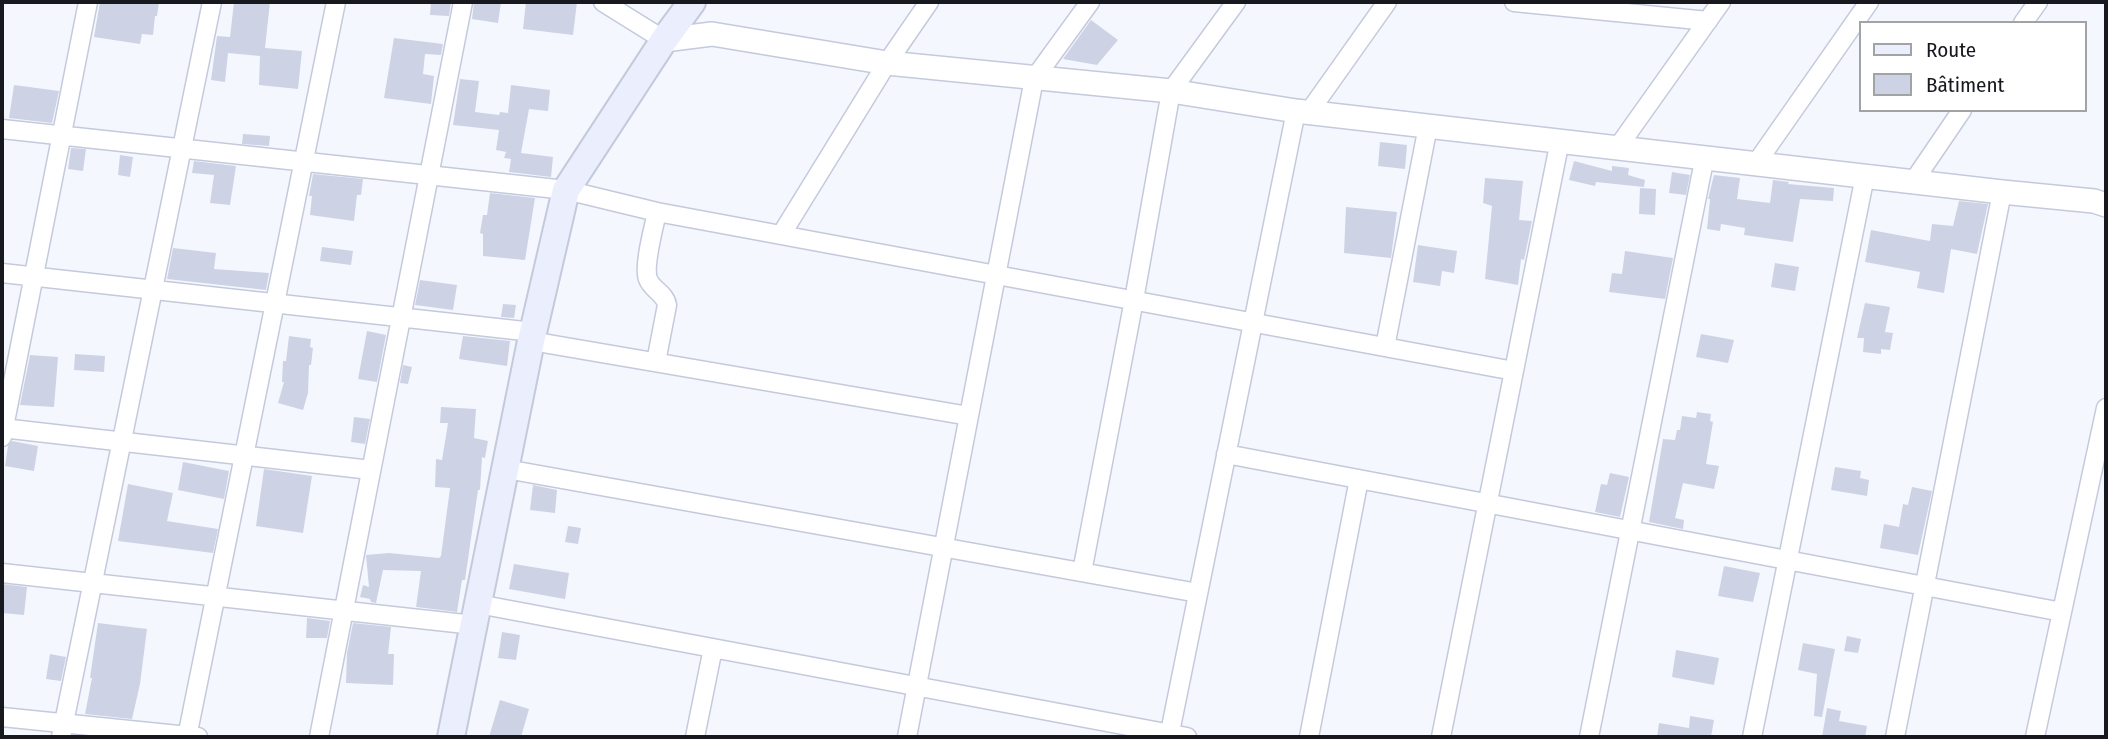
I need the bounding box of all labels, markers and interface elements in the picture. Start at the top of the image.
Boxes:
legend [1860,21,2087,112]
text: Route [1926,37,1976,63]
text: Bâtiment [1926,72,2004,98]

